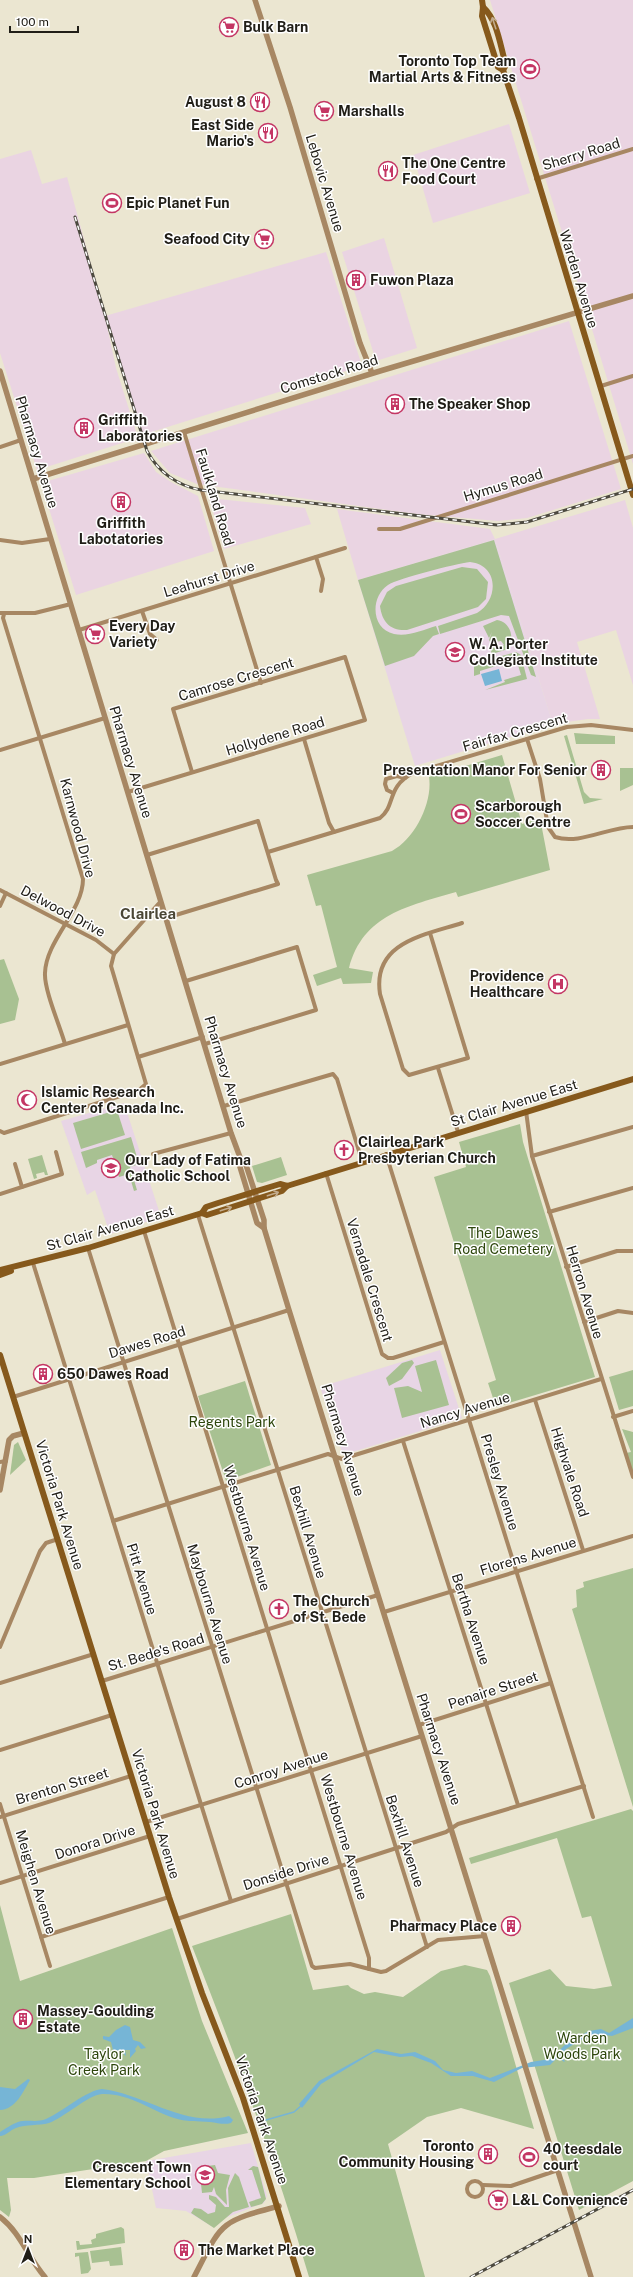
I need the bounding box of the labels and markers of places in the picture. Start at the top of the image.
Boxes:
supermarket icon: Bulk Barn [218,16,240,38]
place label: Bulk Barn [243,19,308,35]
place label: Toronto Top Team Martial Arts & Fitness [369,53,516,85]
sports icon: Toronto Top Team Martial Arts & Fitness [519,58,541,80]
restaurant icon: August 8 [249,91,271,113]
place label: August 8 [185,94,246,110]
supermarket icon: Marshalls [313,100,335,122]
place label: Marshalls [338,103,404,119]
place label: East Side Mario's [191,117,254,149]
restaurant icon: East Side Mario's [257,122,279,144]
place label: The One Centre Food Court [402,155,506,187]
restaurant icon: The One Centre Food Court [377,160,399,182]
sports icon: Epic Planet Fun [101,192,123,214]
place label: Epic Planet Fun [126,195,230,211]
supermarket icon: Seafood City [253,228,275,250]
place label: Seafood City [164,231,250,247]
building icon: Fuwon Plaza [345,269,367,291]
place label: Fuwon Plaza [370,272,454,288]
building icon: The Speaker Shop [384,393,406,415]
place label: The Speaker Shop [409,396,531,412]
place label: Griffith Laboratories [98,412,182,444]
building icon: Griffith Laboratories [73,417,95,439]
building icon: Griffith Labotatories [110,491,132,513]
place label: Griffith Labotatories [79,515,163,547]
place label: Every Day Variety [109,618,175,650]
supermarket icon: Every Day Variety [84,623,106,645]
place label: W. A. Porter Collegiate Institute [469,636,598,668]
school or university icon: W. A. Porter Collegiate Institute [444,641,466,663]
building icon: Presentation Manor For Senior [590,759,612,781]
place label: Presentation Manor For Senior [383,762,587,778]
place label: Scarborough Soccer Centre [475,798,571,830]
sports icon: Scarborough Soccer Centre [450,803,472,825]
place label: Providence Healthcare [470,968,544,1000]
hospital icon: Providence Healthcare [547,973,569,995]
place label: Islamic Research Center of Canada Inc. [41,1084,184,1116]
mosque icon: Islamic Research Center of Canada Inc. [16,1089,38,1111]
place label: Clairlea Park Presbyterian Church [358,1134,496,1166]
church icon: Clairlea Park Presbyterian Church [333,1139,355,1161]
place label: Our Lady of Fatima Catholic School [125,1152,251,1184]
school or university icon: Our Lady of Fatima Catholic School [100,1157,122,1179]
building icon: 650 Dawes Road [32,1363,54,1385]
place label: 650 Dawes Road [57,1366,169,1382]
place label: The Church of St. Bede [293,1593,369,1625]
church icon: The Church of St. Bede [268,1598,290,1620]
building icon: Pharmacy Place [500,1915,522,1937]
place label: Pharmacy Place [390,1918,497,1934]
place label: Massey-Goulding Estate [37,2003,154,2035]
building icon: Massey-Goulding Estate [12,2008,34,2030]
place label: Toronto Community Housing [338,2138,474,2170]
place label: 40 teesdale court [543,2141,622,2173]
building icon: Toronto Community Housing [477,2143,499,2165]
sports icon: 40 teesdale court [518,2146,540,2168]
place label: Crescent Town Elementary School [64,2159,191,2191]
school or university icon: Crescent Town Elementary School [194,2164,216,2186]
supermarket icon: L&L Convenience [487,2189,509,2211]
place label: L&L Convenience [512,2192,628,2208]
building icon: The Market Place [173,2239,195,2261]
place label: The Market Place [198,2242,315,2258]

